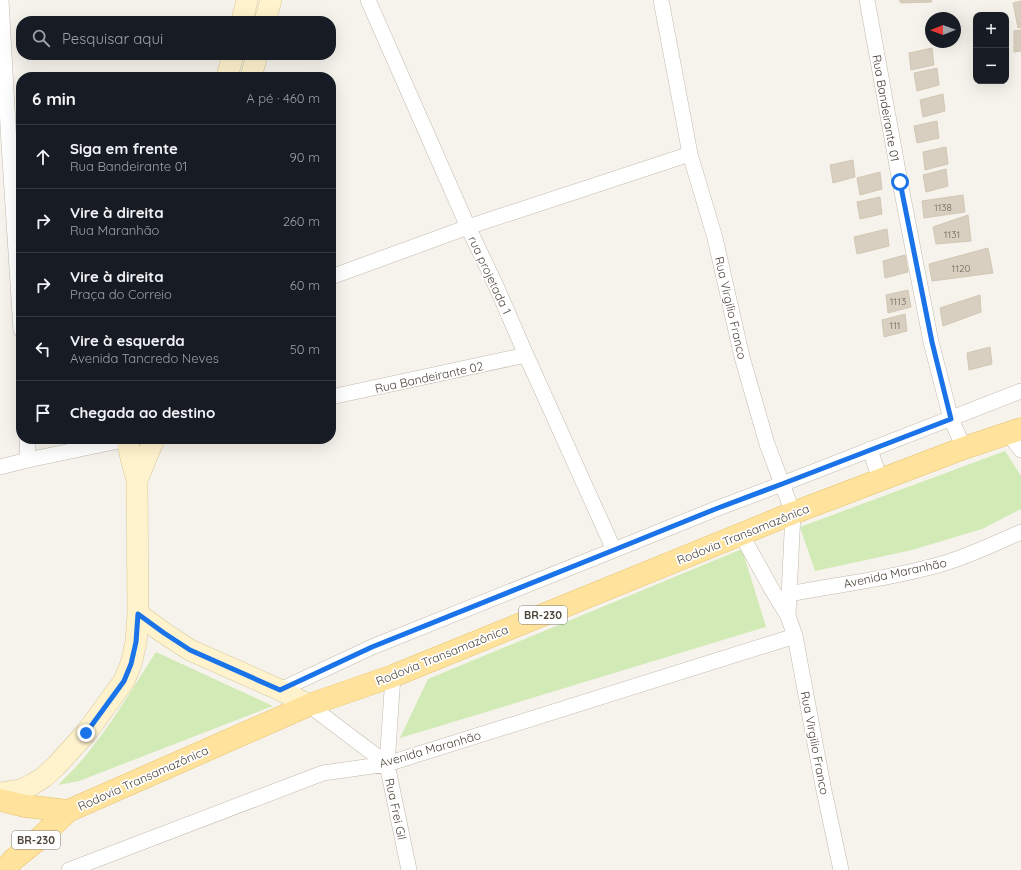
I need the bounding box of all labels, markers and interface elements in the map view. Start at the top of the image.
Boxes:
north arrow [925,12,961,48]
map controls [973,12,1009,84]
button: + [973,12,1009,48]
search box [16,16,336,60]
icon: search [30,27,52,49]
text: Pesquisar aqui [62,29,163,48]
button: − [973,48,1009,84]
street label: Rua Bandeirante 01 [869,53,903,163]
text: 6 min [32,88,76,109]
text: A pé · 460 m [246,90,320,106]
text: Siga em frente [70,139,178,158]
icon: ahead [32,146,54,168]
text: 90 m [290,149,320,165]
text: Rua Bandeirante 01 [70,158,187,174]
route start [891,173,909,191]
house number: 1138 [934,201,952,214]
text: Vire à direita [70,203,164,222]
icon: right [32,210,54,232]
text: 260 m [283,213,320,229]
text: Rua Maranhão [70,222,159,238]
house number: 1131 [944,228,960,241]
street label: rua projetada 1 [465,234,515,316]
street label: Rua Virgilio Franco [712,255,750,361]
house number: 1120 [952,262,970,275]
text: Vire à direita [70,267,164,286]
icon: right [32,274,54,296]
text: 60 m [290,277,320,293]
text: Praça do Correio [70,286,172,302]
house number: 1113 [890,295,906,308]
house number: 111 [889,319,901,332]
text: Vire à esquerda [70,331,185,350]
icon: left [32,338,54,360]
text: 50 m [290,341,320,357]
text: Avenida Tancredo Neves [70,350,219,366]
street label: Rua Bandeirante 02 [373,358,485,396]
icon: arrive [32,402,54,424]
text: Chegada ao destino [70,403,215,422]
street label: Rodovia Transamazônica [675,501,811,567]
street label: Avenida Maranhão [842,555,948,591]
road number: BR-230 [519,606,567,624]
street label: Rodovia Transamazônica [374,622,510,688]
street label: Rua Virgilio Franco [798,690,832,796]
route end [77,724,95,742]
street label: Avenida Maranhão [377,727,483,771]
street label: Rodovia Transamazônica [75,742,211,814]
street label: Rua Frei Gil [382,777,410,841]
road number: BR-230 [12,831,60,849]

